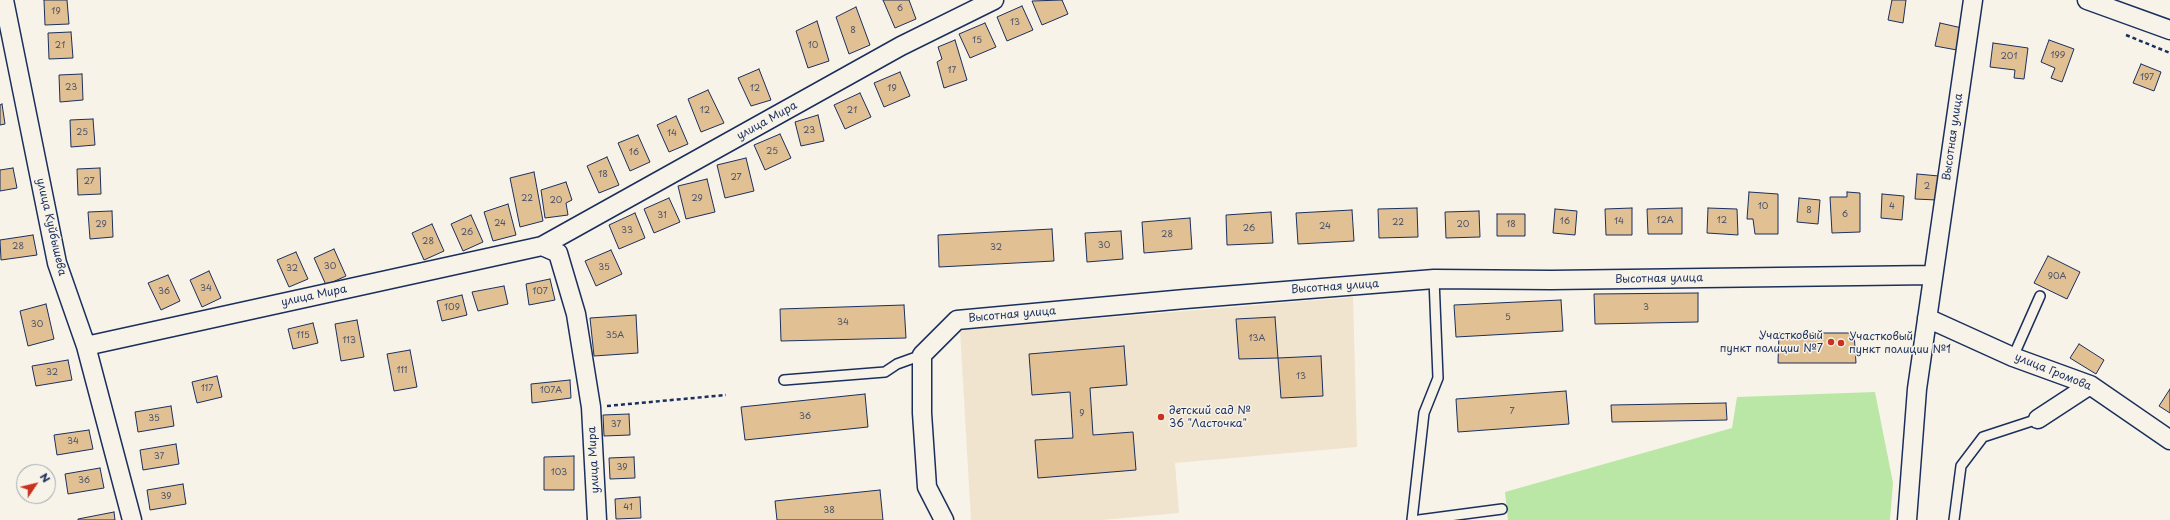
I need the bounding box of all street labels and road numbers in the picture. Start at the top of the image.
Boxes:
street label: Высотная улица [1940,92,1966,182]
street label: улица Мира [735,99,799,143]
street label: улица Куйбышева [33,177,69,277]
street label: Высотная улица [1615,272,1703,286]
street label: Высотная улица [1291,277,1379,297]
street label: улица Мира [280,283,348,309]
street label: Высотная улица [968,305,1056,325]
street label: улица Громова [2013,351,2093,393]
street label: улица Мира [586,426,602,494]

